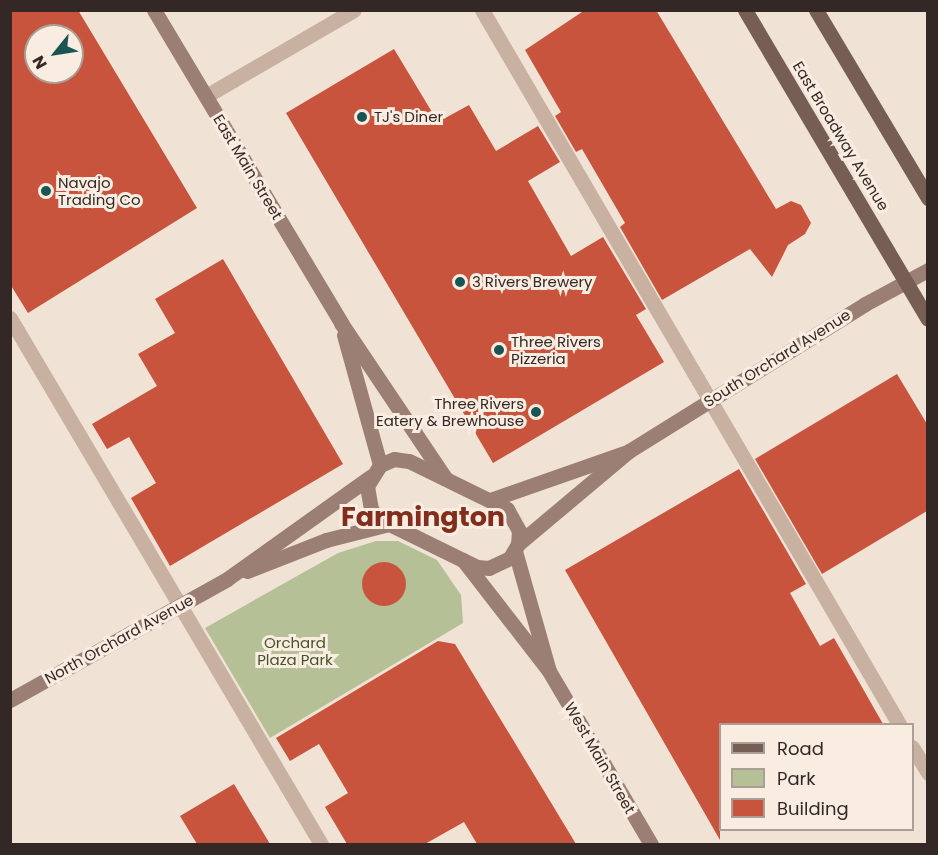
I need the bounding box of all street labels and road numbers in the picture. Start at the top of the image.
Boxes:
street label: East Broadway Avenue [789,58,893,214]
street label: East Main Street [210,111,286,223]
street label: South Orchard Avenue [700,305,854,411]
street label: North Orchard Avenue [42,591,196,687]
street label: West Main Street [561,699,639,817]

